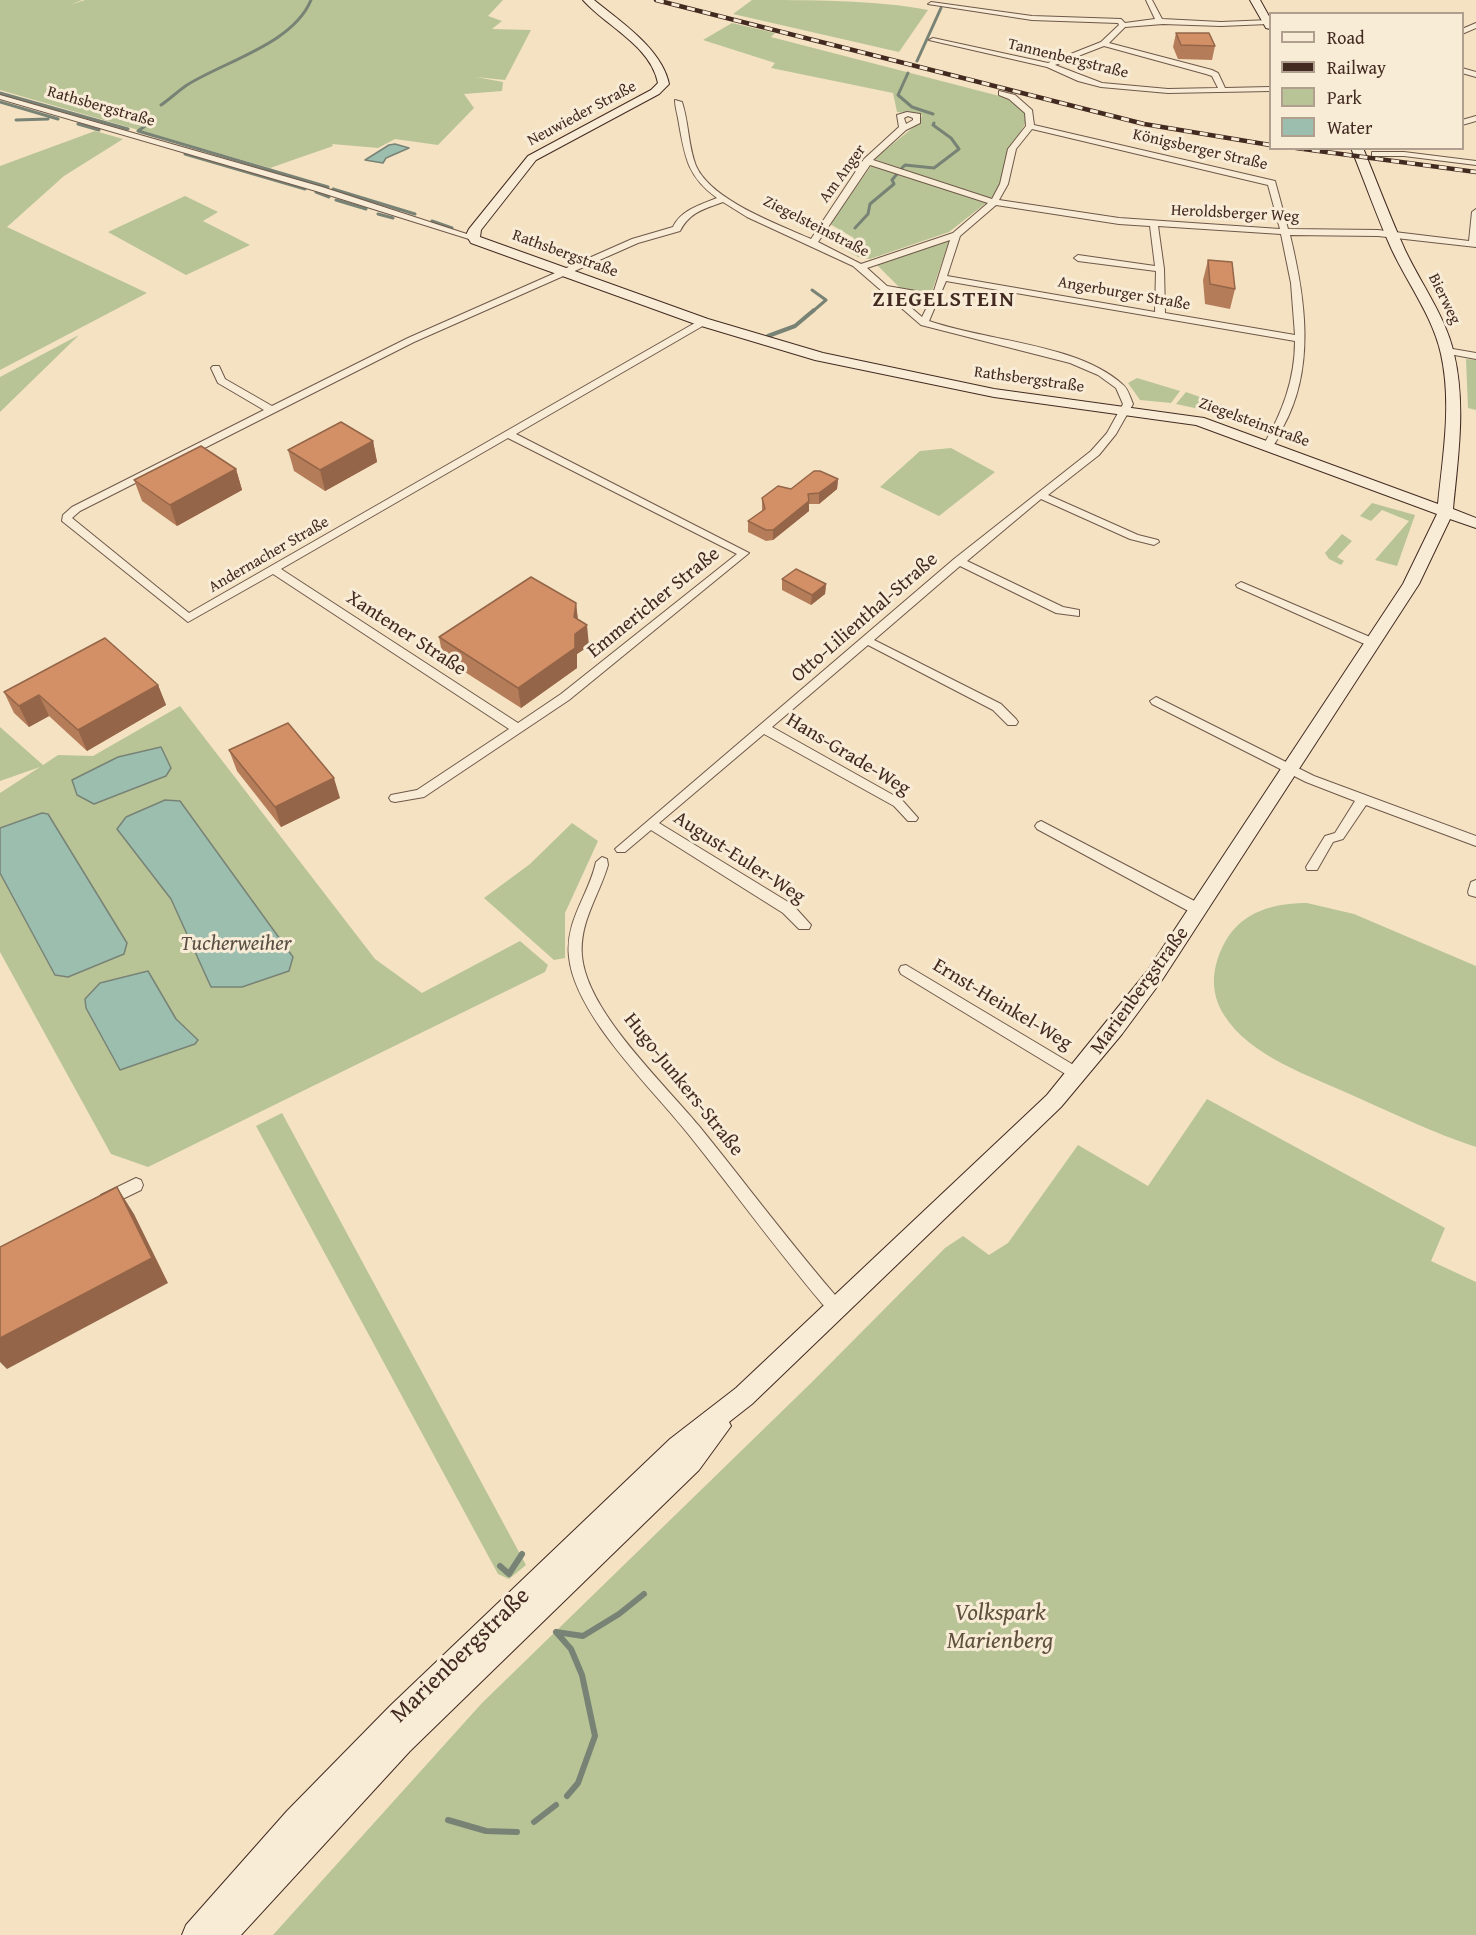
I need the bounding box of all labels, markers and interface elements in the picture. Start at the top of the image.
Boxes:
legend [1269,12,1464,150]
text: Road [1327,24,1365,51]
street label: Tannenbergstraße [1006,35,1130,83]
text: Railway [1327,54,1386,81]
street label: Neuwieder Straße [524,77,640,151]
street label: Rathsbergstraße [45,82,157,132]
text: Park [1327,84,1362,111]
text: Water [1327,114,1372,141]
street label: Königsberger Straße [1131,125,1269,175]
street label: Am Anger [816,141,870,207]
street label: Ziegelsteinstraße [760,192,872,262]
street label: Heroldsberger Weg [1170,201,1300,227]
street label: Rathsbergstraße [510,226,620,282]
street label: Bierweg [1423,270,1465,328]
street label: Angerburger Straße [1056,273,1192,315]
district label: ZIEGELSTEIN [873,287,1015,313]
street label: Rathsbergstraße [973,363,1085,397]
street label: Ziegelsteinstraße [1196,394,1312,452]
street label: Andernacher Straße [205,513,333,597]
street label: Emmericher Straße [583,542,725,664]
street label: Otto-Lilienthal-Straße [787,548,943,688]
street label: Xantener Straße [341,586,471,682]
street label: Hans-Grade-Weg [782,709,914,801]
street label: August-Euler-Weg [669,806,809,910]
street label: Marienbergstraße [1086,923,1194,1059]
water label: Tucherweiher [180,932,292,958]
street label: Ernst-Heinkel-Weg [928,954,1076,1056]
street label: Hugo-Junkers-Straße [618,1009,748,1161]
street label: Marienbergstraße [385,1582,537,1730]
park label: Volkspark Marienberg [947,1600,1053,1656]

